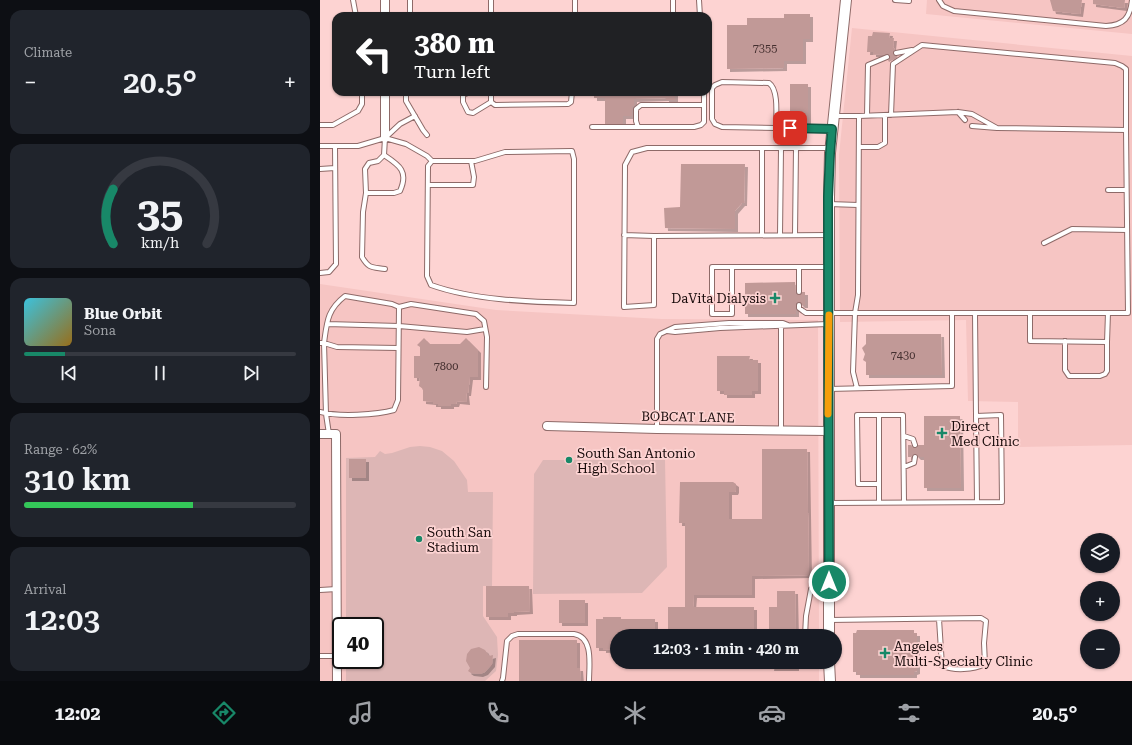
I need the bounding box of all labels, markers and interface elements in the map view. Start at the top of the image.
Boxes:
text: 380 m [414,27,495,60]
icon: left [348,28,400,80]
house number: 7355 [753,42,777,55]
text: Climate [24,45,72,60]
text: Turn left [414,61,490,82]
text: 20.5° [123,65,197,100]
text: − [24,70,36,95]
text: + [284,70,296,95]
pin [773,111,807,145]
icon: arrive [779,117,801,139]
text: 35 [137,188,183,237]
text: km/h [141,235,179,251]
place label: DaVita Dialysis [671,291,766,306]
marker: DaVita Dialysis [769,292,781,304]
text: Blue Orbit [84,305,162,323]
text: Sona [84,323,116,338]
house number: 7430 [891,349,915,362]
house number: 7800 [434,360,458,373]
icon: previous [58,362,80,384]
icon: pause [149,362,171,384]
icon: next [240,362,262,384]
street label: BOBCAT LANE [641,409,735,425]
place label: Direct Med Clinic [951,419,1019,449]
marker: Direct Med Clinic [936,427,948,439]
text: Range · 62% [24,442,97,457]
place label: South San Antonio High School [577,446,696,476]
marker: South San Antonio High School [564,455,574,465]
text: 310 km [24,462,131,497]
place label: South San Stadium [427,525,492,555]
map controls [1080,533,1120,669]
button: layers [1080,533,1120,573]
marker: South San Stadium [414,534,424,544]
position arrow [808,561,850,603]
button: + [1080,581,1120,621]
text: Arrival [24,582,66,597]
text: 12:03 [24,602,100,637]
speed limit sign: 40 [332,617,384,669]
button: − [1080,629,1120,669]
place label: Angeles Multi-Specialty Clinic [894,639,1033,669]
text: 12:03 · 1 min · 420 m [653,640,799,658]
marker: Angeles Multi-Specialty Clinic [879,647,891,659]
icon: directions [210,699,238,727]
icon: music [347,699,375,727]
icon: phone [484,699,512,727]
icon: climate [621,699,649,727]
icon: car [758,699,786,727]
icon: filters [895,699,923,727]
text: 12:02 [55,703,101,724]
text: 20.5° [1033,703,1077,724]

